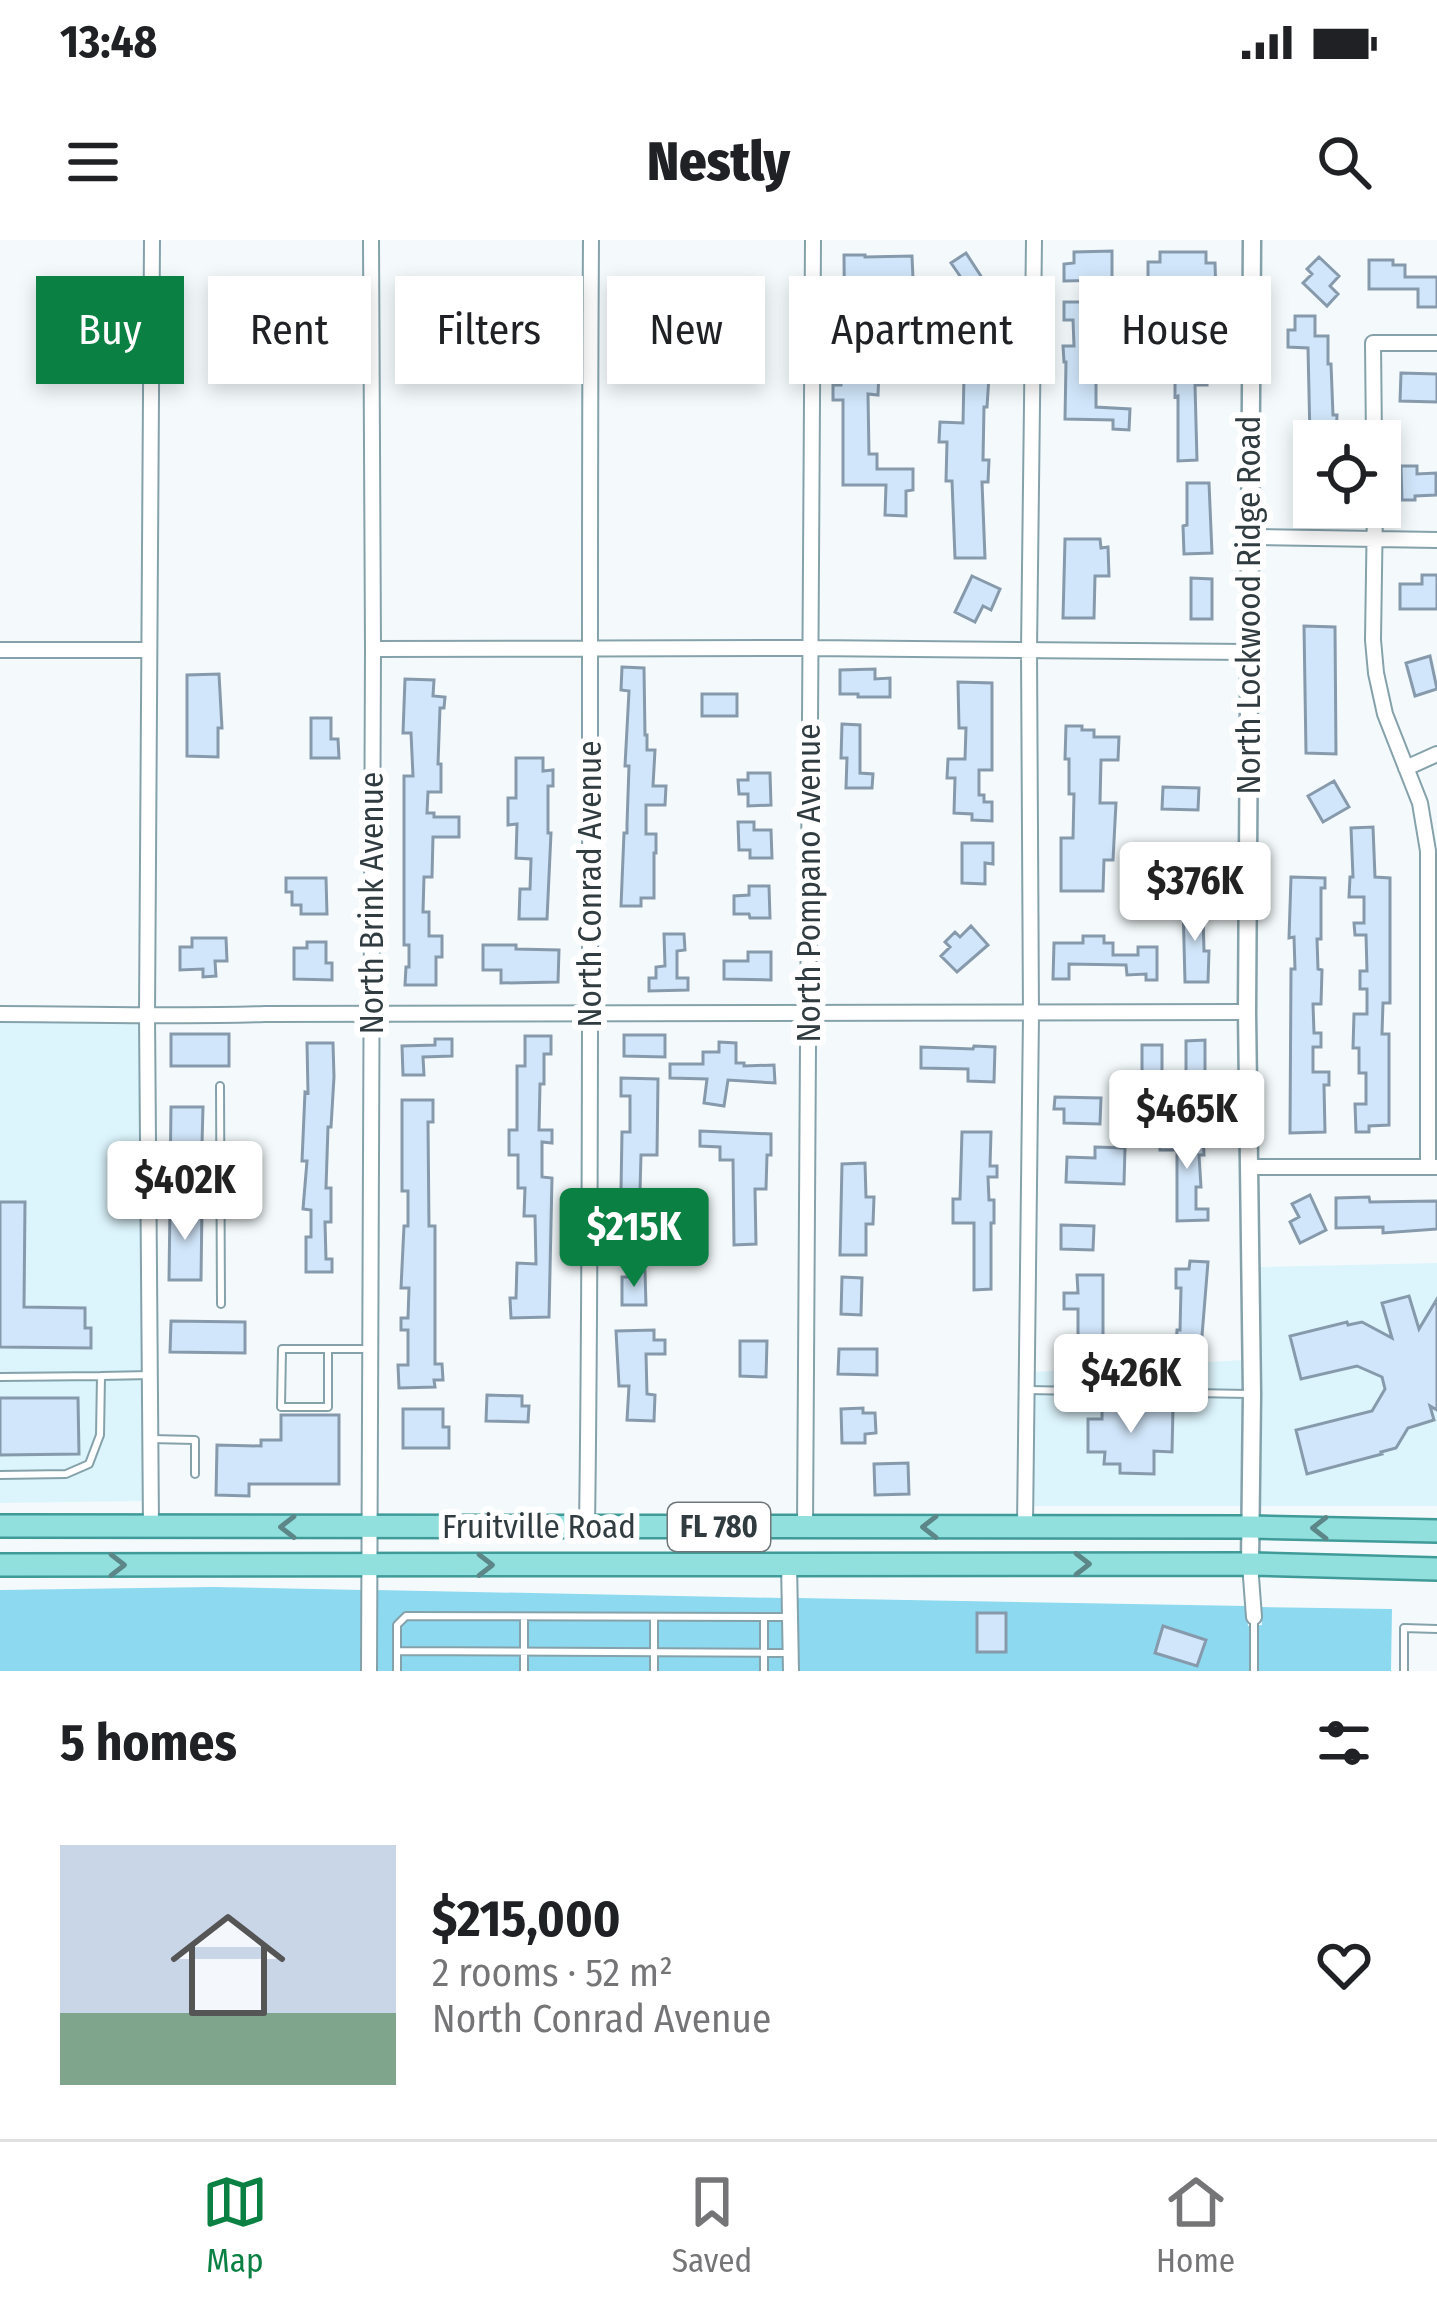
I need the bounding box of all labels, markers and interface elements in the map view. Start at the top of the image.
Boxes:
text: 13:48 [60,15,157,69]
icon: menu [60,129,126,195]
icon: search [1311,129,1377,195]
text: Nestly [647,130,790,194]
chip: Buy [36,276,184,384]
chip: Rent [208,276,371,384]
chip: Filters [395,276,583,384]
chip: New [607,276,765,384]
chip: Apartment [789,276,1055,384]
chip: House [1079,276,1271,384]
street label: North Lockwood Ridge Road [1229,416,1269,794]
map controls [1293,420,1401,528]
button: locate [1293,420,1401,528]
street label: North Pompano Avenue [789,724,829,1042]
street label: North Conrad Avenue [570,741,610,1027]
street label: North Brink Avenue [352,772,392,1034]
pin: $376K [1111,842,1279,944]
text: $376K [1147,858,1243,904]
pin: $465K [1103,1070,1271,1172]
text: $465K [1136,1086,1238,1132]
pin: $402K [101,1141,269,1243]
text: $402K [134,1157,236,1203]
pin: $215K [550,1188,718,1290]
text: $215K [587,1204,681,1250]
pin: $426K [1047,1334,1215,1436]
text: $426K [1081,1350,1181,1396]
road number: FL 780 [668,1503,770,1551]
street label: Fruitville Road [442,1507,636,1547]
one-way arrow [278,1514,296,1540]
one-way arrow [920,1514,938,1540]
one-way arrow [1310,1515,1329,1541]
one-way arrow [1074,1551,1092,1577]
one-way arrow [109,1552,127,1578]
one-way arrow [477,1552,495,1578]
icon: filters [1311,1710,1377,1776]
text: 5 homes [60,1712,237,1774]
text: $215,000 [432,1888,621,1950]
icon: home [156,1893,300,2037]
icon: heart [1311,1932,1377,1998]
text: 2 rooms · 52 m² [432,1950,673,1996]
text: North Conrad Avenue [432,1996,771,2042]
tab: Map [202,2169,268,2281]
tab: Saved [672,2169,752,2281]
tab: Home [1156,2169,1235,2281]

